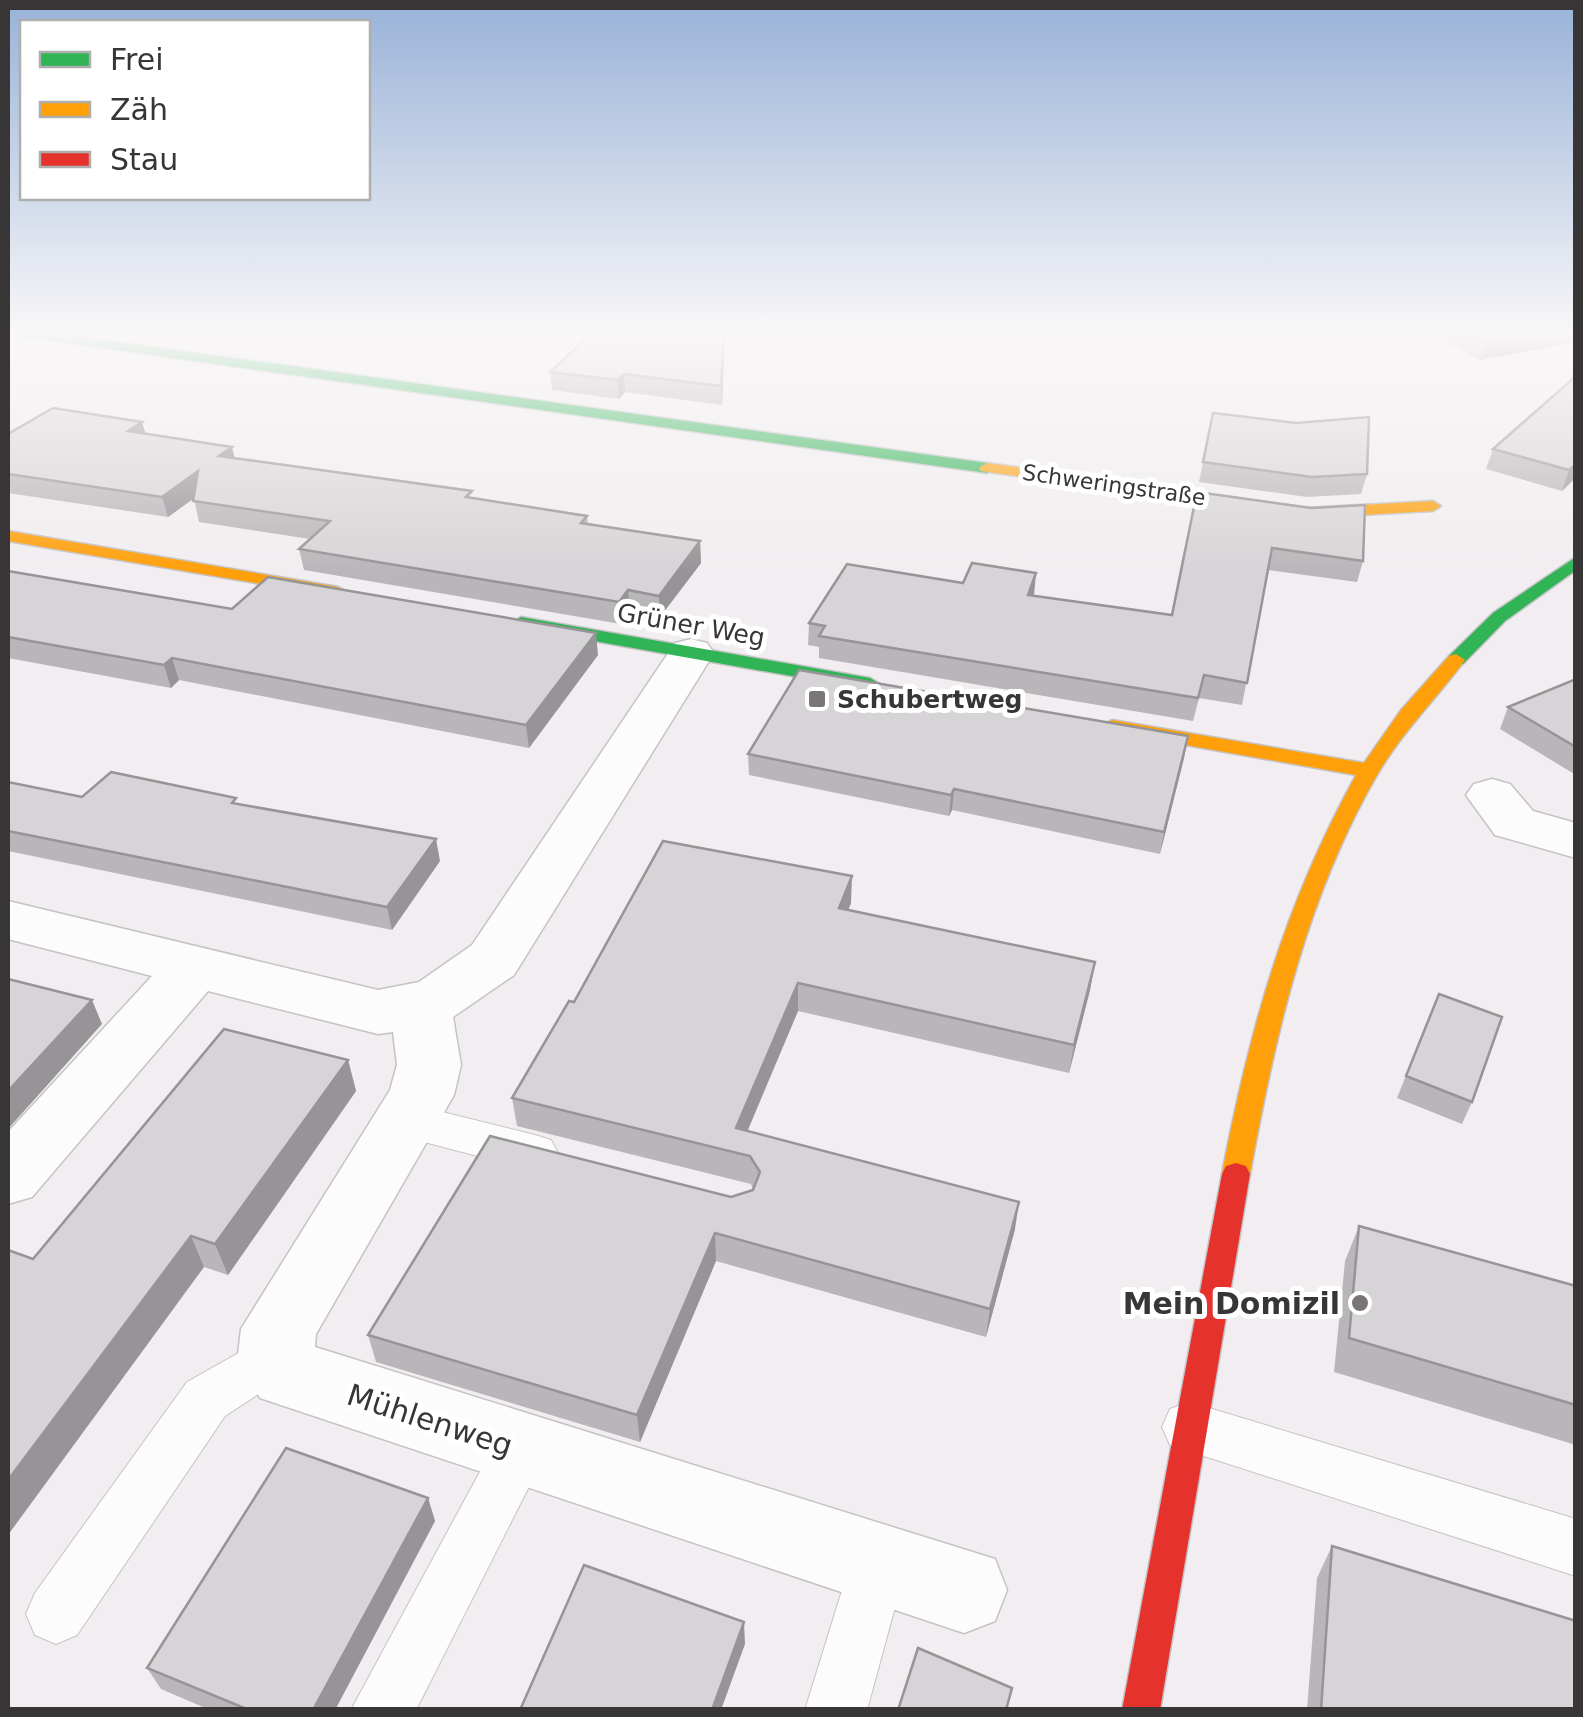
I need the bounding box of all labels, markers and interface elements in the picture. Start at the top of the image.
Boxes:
legend [20,20,370,200]
text: Frei [110,42,164,77]
text: Zäh [110,92,168,127]
text: Stau [110,142,178,177]
street label: Schweringstraße [1021,460,1207,510]
street label: Grüner Weg [615,598,767,652]
place label: Schubertweg [837,685,1023,714]
marker: Schubertweg [806,688,828,710]
place label: Mein Domizil [1123,1286,1340,1321]
marker: Mein Domizil [1349,1292,1371,1314]
street label: Mühlenweg [343,1377,517,1463]

